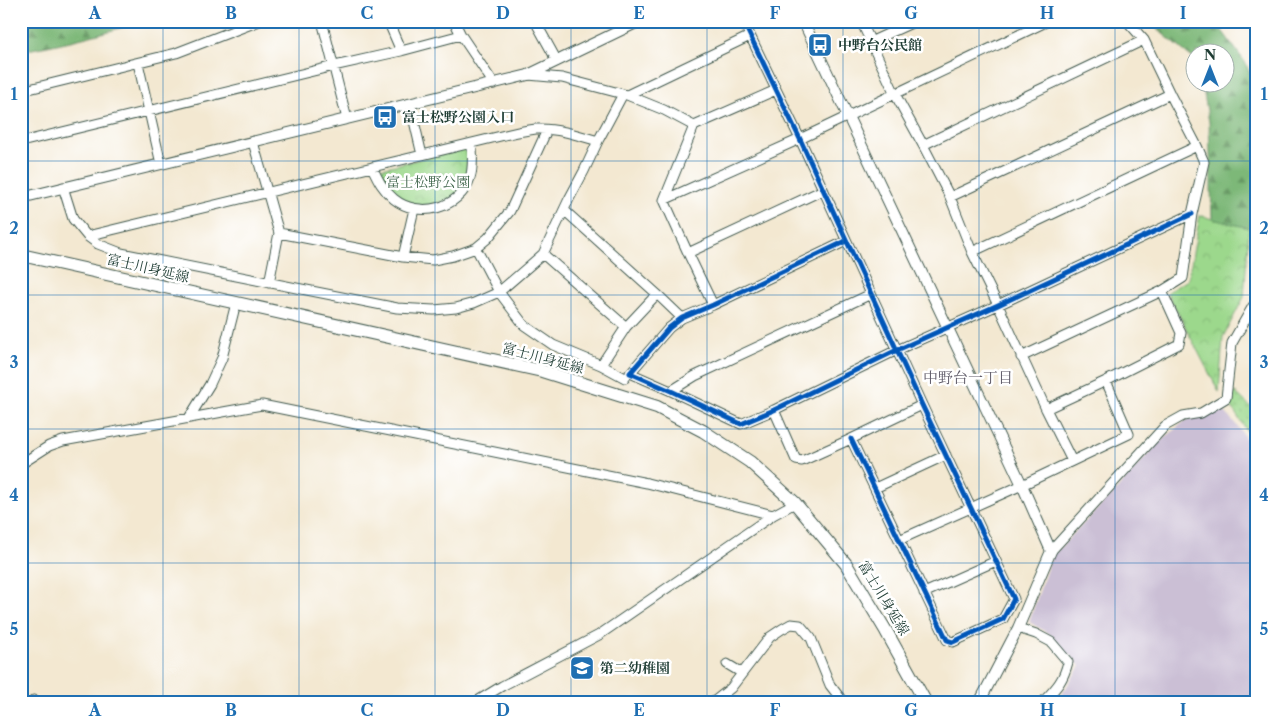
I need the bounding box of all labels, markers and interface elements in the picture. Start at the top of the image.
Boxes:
text: A [88,3,102,23]
text: B [225,3,237,23]
text: C [361,3,373,23]
text: D [496,3,510,23]
text: E [633,3,645,23]
text: F [770,3,781,23]
text: G [904,3,918,23]
text: H [1040,3,1054,23]
text: I [1180,3,1187,23]
bus stop icon: 中野台公民館 [807,32,833,58]
place label: 中野台公民館 [838,36,922,54]
north arrow [1186,42,1236,92]
text: N [1204,46,1216,64]
text: 1 [10,84,18,104]
text: 1 [1260,84,1268,104]
bus stop icon: 富士松野公園入口 [372,104,398,130]
place label: 富士松野公園入口 [402,108,514,126]
park label: 富士松野公園 [386,173,470,191]
text: 2 [9,218,19,238]
text: 2 [1259,218,1269,238]
street label: 富士川身延線 [105,250,191,286]
street label: 富士川身延線 [500,338,586,378]
text: 3 [9,352,19,372]
text: 3 [1259,352,1269,372]
district label: 中野台一丁目 [923,368,1013,387]
text: 4 [9,485,19,505]
text: 4 [1259,485,1269,505]
street label: 富士川身延線 [855,557,913,639]
text: 5 [10,619,19,639]
text: 5 [1260,619,1269,639]
school or university icon: 第二幼稚園 [569,655,595,681]
place label: 第二幼稚園 [600,659,670,677]
text: A [88,700,102,720]
text: B [225,700,237,720]
text: C [361,700,373,720]
text: D [496,700,510,720]
text: E [633,700,645,720]
text: F [770,700,781,720]
text: G [904,700,918,720]
text: H [1040,700,1054,720]
text: I [1180,700,1187,720]

